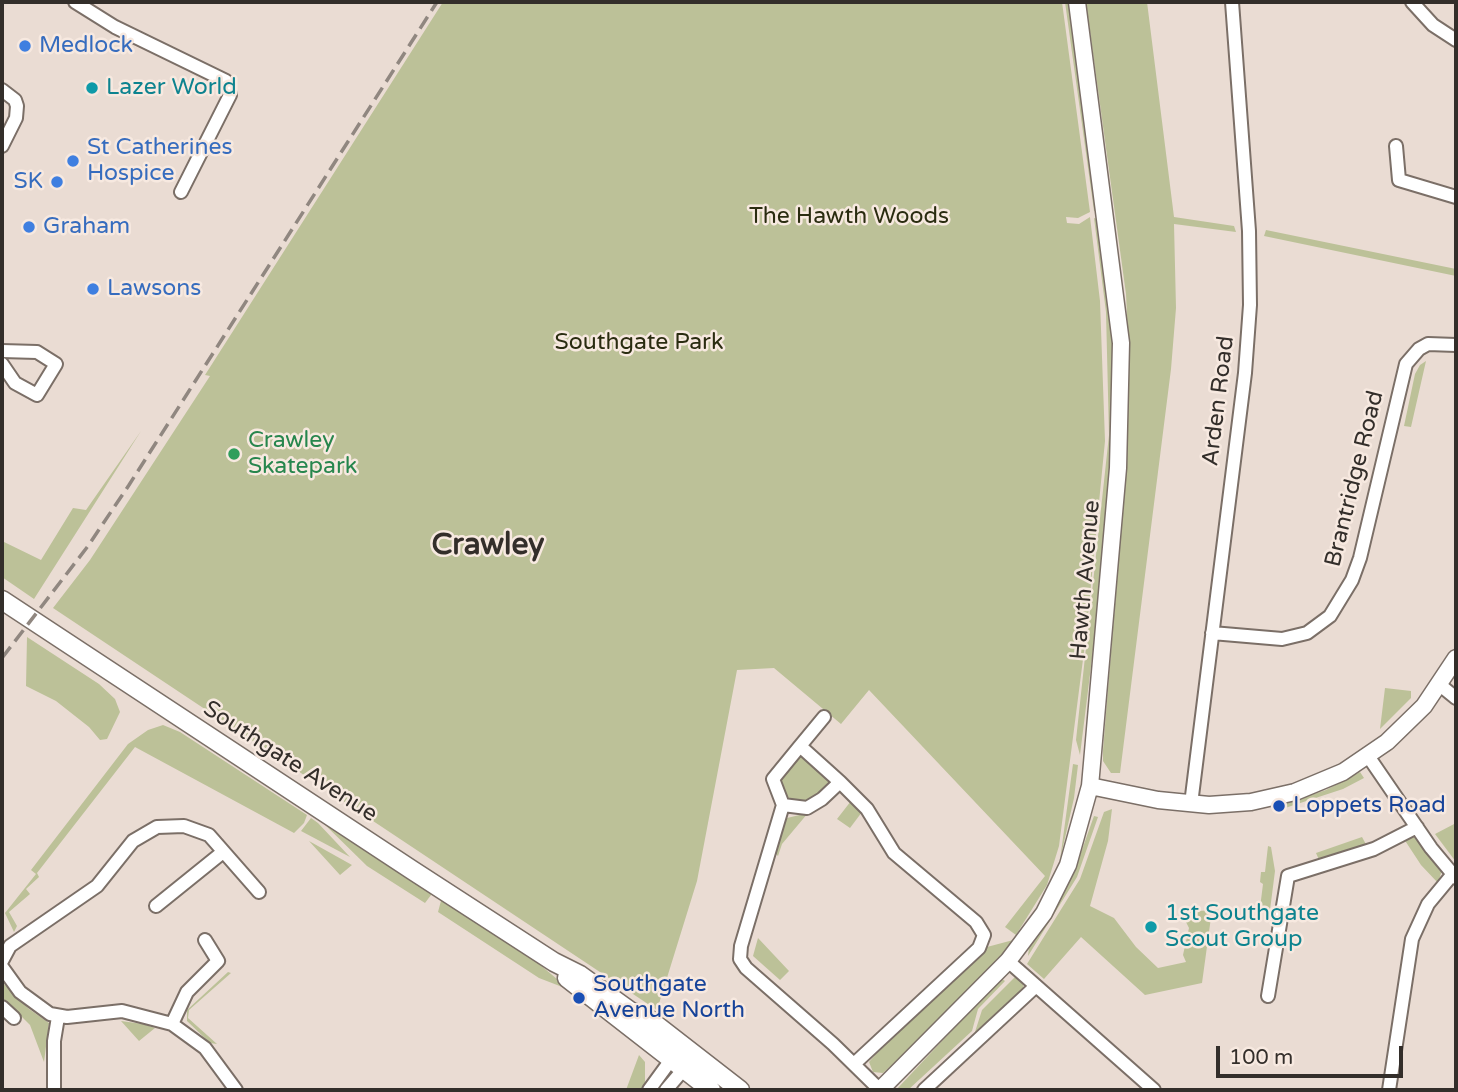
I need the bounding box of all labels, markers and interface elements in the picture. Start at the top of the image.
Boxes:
place label: Medlock [39,32,133,60]
marker: Medlock [17,38,33,54]
place label: Lazer World [106,74,237,102]
marker: Lazer World [84,80,100,96]
place label: St Catherines Hospice [87,134,232,188]
marker: St Catherines Hospice [65,153,81,169]
place label: SK [13,168,43,196]
marker: SK [49,174,65,190]
park label: The Hawth Woods [749,203,949,231]
place label: Graham [43,213,130,241]
marker: Graham [21,219,37,235]
place label: Lawsons [107,275,201,303]
marker: Lawsons [85,281,101,297]
park label: Southgate Park [555,329,723,357]
street label: Arden Road [1197,334,1241,468]
street label: Brantridge Road [1320,388,1390,570]
place label: Crawley Skatepark [248,427,357,481]
marker: Crawley Skatepark [226,446,242,462]
street label: Hawth Avenue [1065,499,1107,661]
district label: Crawley [432,528,544,564]
street label: Southgate Avenue [198,695,382,829]
place label: Loppets Road [1293,792,1446,820]
marker: Loppets Road [1271,798,1287,814]
place label: 1st Southgate Scout Group [1165,900,1319,954]
marker: 1st Southgate Scout Group [1143,919,1159,935]
place label: Southgate Avenue North [593,971,745,1025]
marker: Southgate Avenue North [571,990,587,1006]
scale bar [1220,1032,1407,1076]
text: 100 m [1229,1045,1293,1070]

